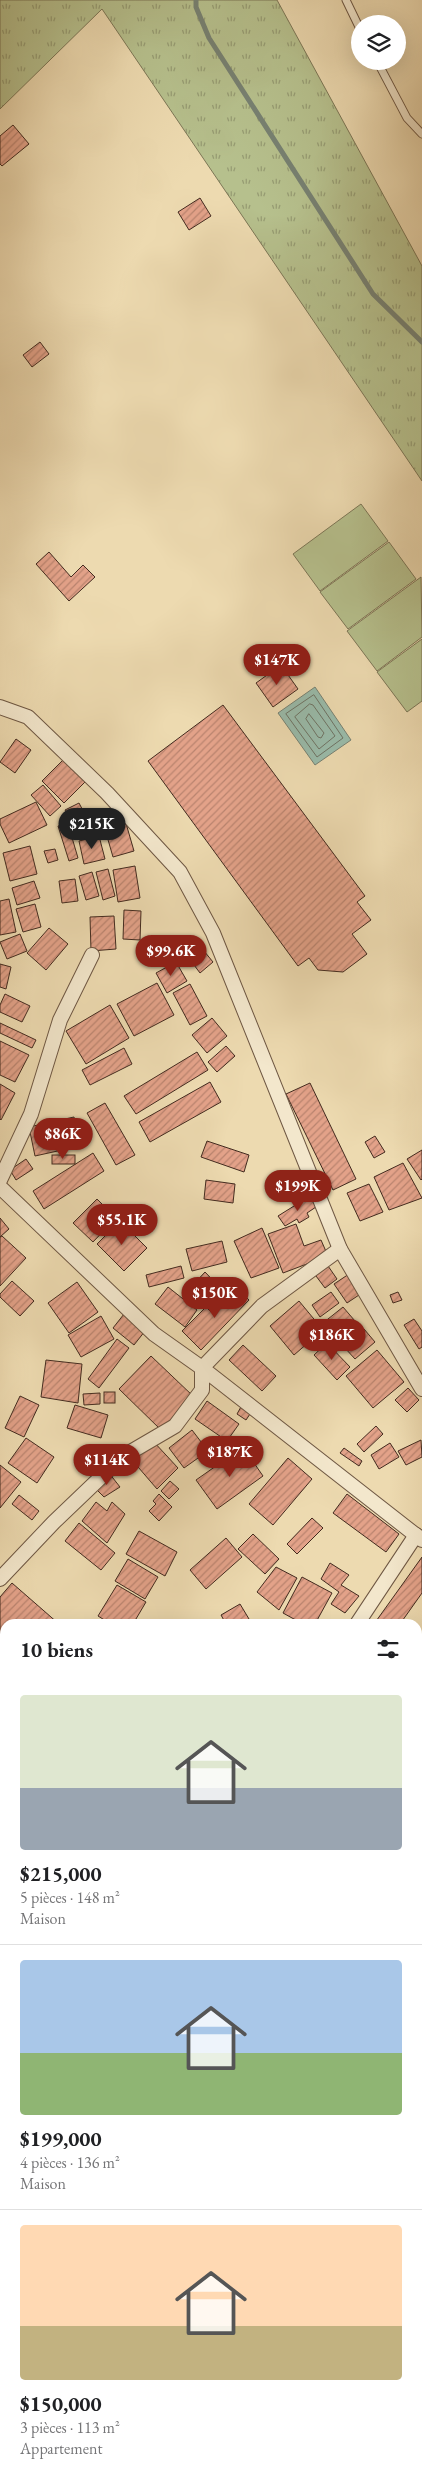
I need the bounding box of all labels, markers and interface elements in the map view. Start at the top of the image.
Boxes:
map controls [351,15,406,70]
button: layers [351,15,406,70]
pin: $147K [242,644,312,686]
text: $147K [255,649,299,670]
pin: $215K [57,808,127,850]
text: $215K [70,813,114,834]
pin: $99.6K [130,934,212,977]
text: $99.6K [147,940,195,961]
pin: $86K [33,1118,93,1160]
text: $86K [45,1123,81,1144]
pin: $199K [263,1170,333,1212]
text: $199K [276,1175,320,1196]
pin: $55.1K [81,1204,163,1246]
text: $55.1K [98,1209,146,1230]
pin: $150K [180,1276,250,1319]
text: $150K [193,1282,237,1303]
pin: $186K [297,1318,367,1361]
text: $186K [310,1324,354,1345]
pin: $187K [195,1436,265,1478]
text: $187K [208,1441,252,1462]
pin: $114K [72,1444,142,1486]
text: $114K [85,1449,129,1470]
icon: filters [374,1635,402,1663]
text: 10 biens [20,1636,93,1663]
icon: home [166,1727,256,1817]
text: $215,000 [20,1860,102,1887]
text: 5 pièces · 148 m² [20,1887,120,1908]
text: Maison [20,1908,66,1929]
icon: home [166,1993,256,2083]
text: $199,000 [20,2125,102,2152]
text: 4 pièces · 136 m² [20,2152,120,2173]
text: Maison [20,2173,66,2194]
icon: home [166,2258,256,2348]
text: $150,000 [20,2390,102,2417]
text: 3 pièces · 113 m² [20,2417,120,2438]
text: Appartement [20,2438,103,2459]

